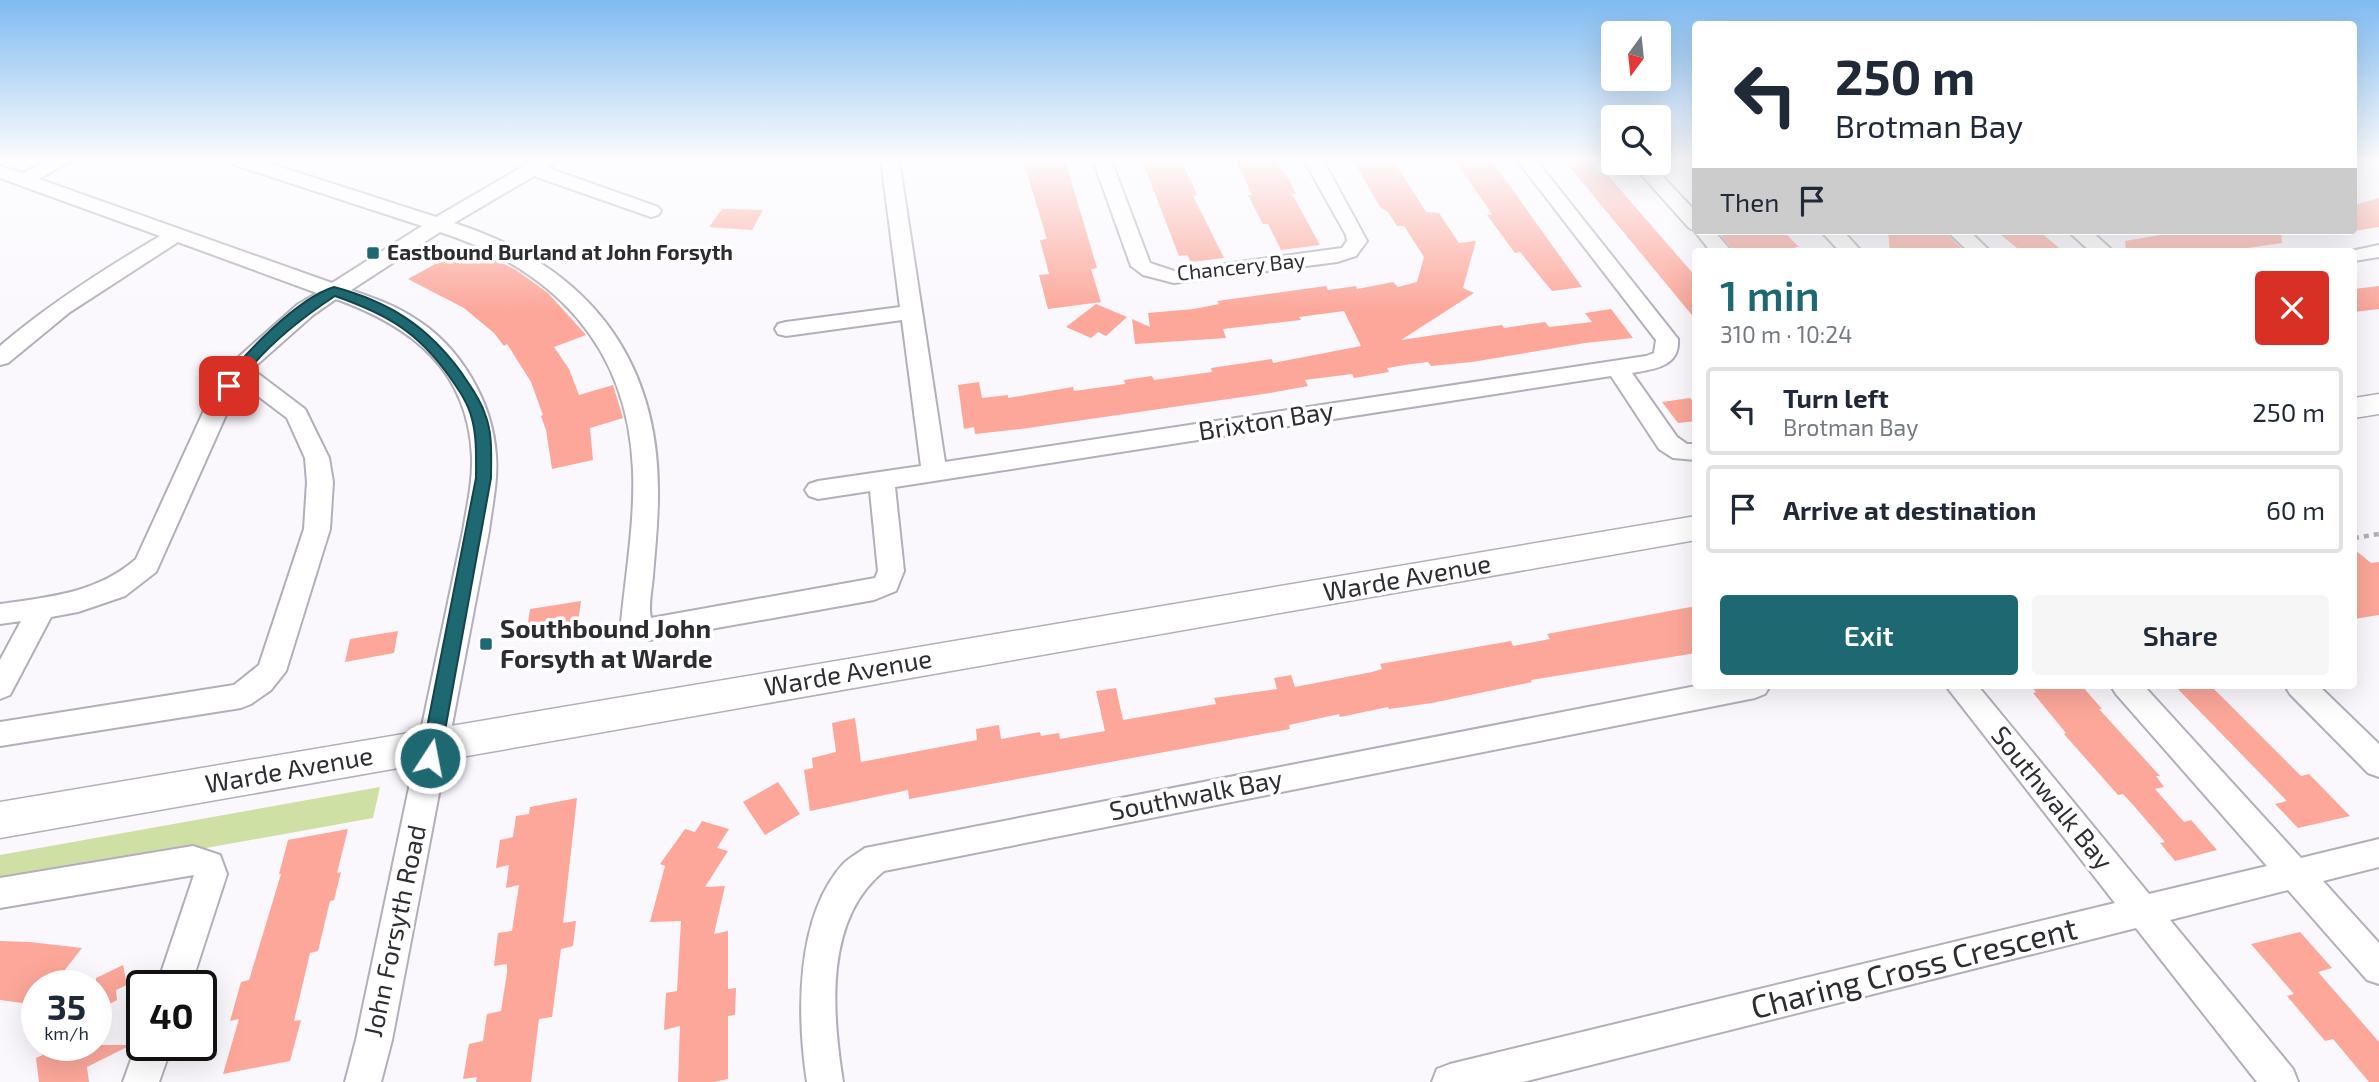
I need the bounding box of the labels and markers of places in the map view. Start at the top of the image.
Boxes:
place label: Eastbound Burland at John Forsyth [387,239,733,265]
marker: Eastbound Burland at John Forsyth [365,245,381,261]
pin [199,356,259,416]
place label: Southbound John Forsyth at Warde [500,612,713,674]
marker: Southbound John Forsyth at Warde [478,636,494,652]

